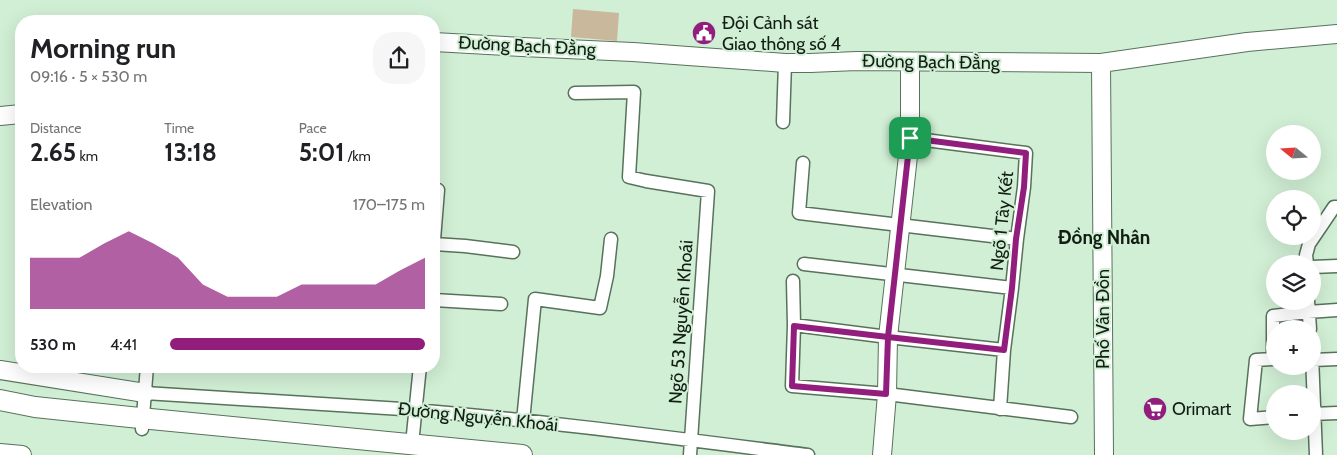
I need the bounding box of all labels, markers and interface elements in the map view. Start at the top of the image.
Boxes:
place label: Đội Cảnh sát Giao thông số 4 [722,12,841,55]
public building icon: Đội Cảnh sát Giao thông số 4 [691,20,717,46]
text: Morning run [30,31,176,65]
street label: Đường Bạch Đằng [458,31,597,61]
button: share [373,32,425,84]
street label: Đường Bạch Đằng [862,50,1001,74]
text: 09:16 · 5 × 530 m [30,67,147,86]
pin [889,117,931,159]
text: Distance [30,119,82,137]
text: Time [164,119,194,137]
text: Pace [299,119,327,137]
icon: arrive [896,124,924,152]
north arrow [1266,125,1321,180]
map controls [1266,125,1321,440]
text: 2.65 [30,137,76,167]
text: 13:18 [164,137,217,167]
text: 5:01 [299,137,345,167]
text: km [76,147,98,165]
text: /km [345,147,371,165]
street label: Ngõ 1 Tây Kết [986,170,1018,272]
button: locate [1266,190,1321,245]
text: Elevation [30,195,93,214]
text: 170–175 m [353,195,425,214]
district label: Đồng Nhân [1058,226,1150,249]
street label: Ngõ 53 Nguyễn Khoái [664,239,698,405]
button: layers [1266,255,1321,310]
street label: Phố Vân Đồn [1092,269,1114,369]
button: + [1266,320,1321,375]
text: 530 m [30,335,76,354]
text: 4:41 [110,335,137,354]
button: − [1266,385,1321,440]
supermarket icon: Orimart [1142,396,1168,422]
street label: Đường Nguyễn Khoái [397,398,559,436]
place label: Orimart [1172,398,1231,420]

